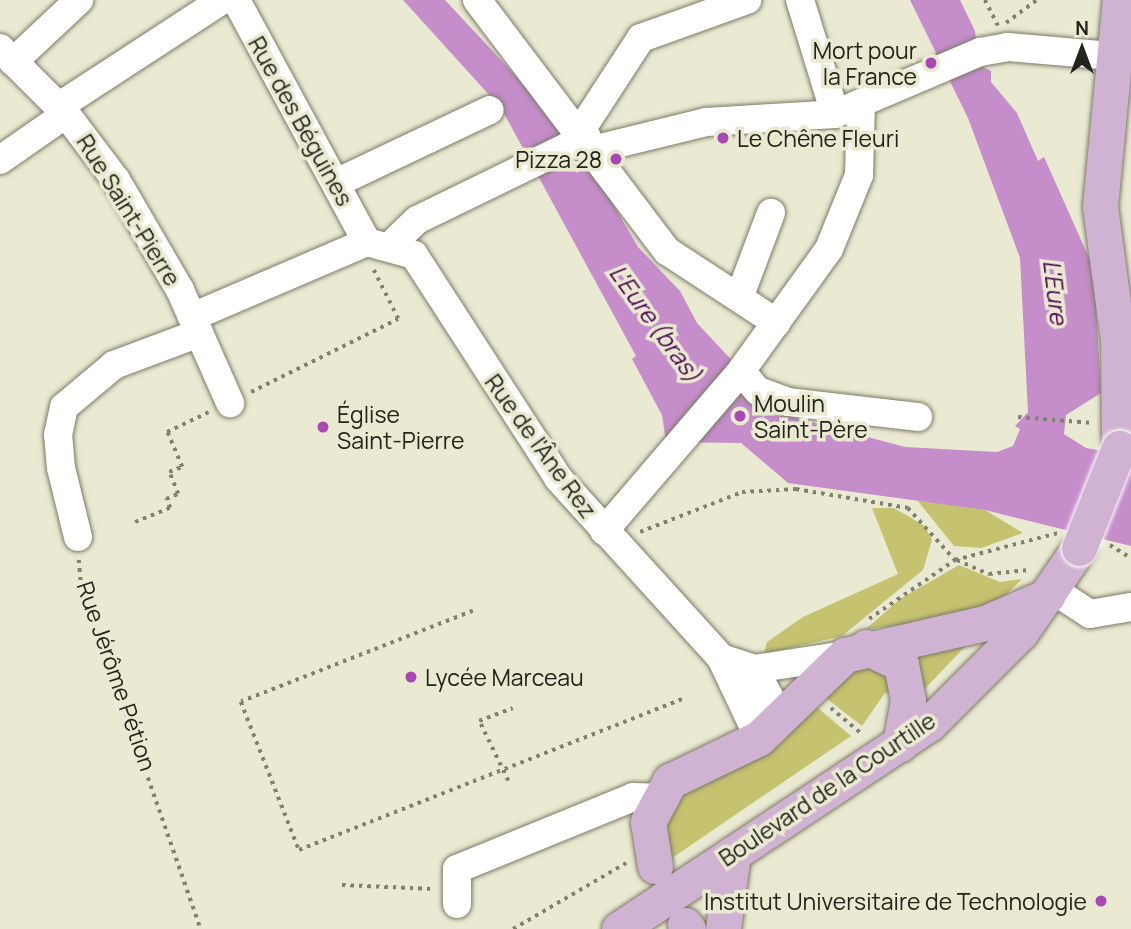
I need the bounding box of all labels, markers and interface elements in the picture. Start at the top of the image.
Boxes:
north arrow [1047,14,1117,84]
text: N [1075,15,1089,41]
street label: Rue des Béguines [243,32,359,210]
place label: Mort pour la France [813,36,917,90]
marker: Mort pour la France [923,55,939,71]
place label: Le Chêne Fleuri [737,124,899,152]
street label: Rue Saint-Pierre [71,129,187,291]
marker: Le Chêne Fleuri [715,130,731,146]
place label: Pizza 28 [515,145,602,173]
marker: Pizza 28 [608,151,624,167]
water label: L'Eure [1038,258,1074,326]
water label: L'Eure (bras) [604,259,708,387]
street label: Rue de l'Âne Rez [480,369,602,523]
place label: Moulin Saint-Père [754,389,868,443]
place label: Église Saint-Pierre [337,400,464,454]
marker: Moulin Saint-Père [732,408,748,424]
marker: Église Saint-Pierre [315,419,331,435]
street label: Rue Jérôme Pétion [72,578,162,774]
place label: Lycée Marceau [425,663,584,691]
marker: Lycée Marceau [403,669,419,685]
street label: Boulevard de la Courtille [714,706,940,872]
place label: Institut Universitaire de Technologie [704,887,1087,915]
marker: Institut Universitaire de Technologie [1093,893,1109,909]

